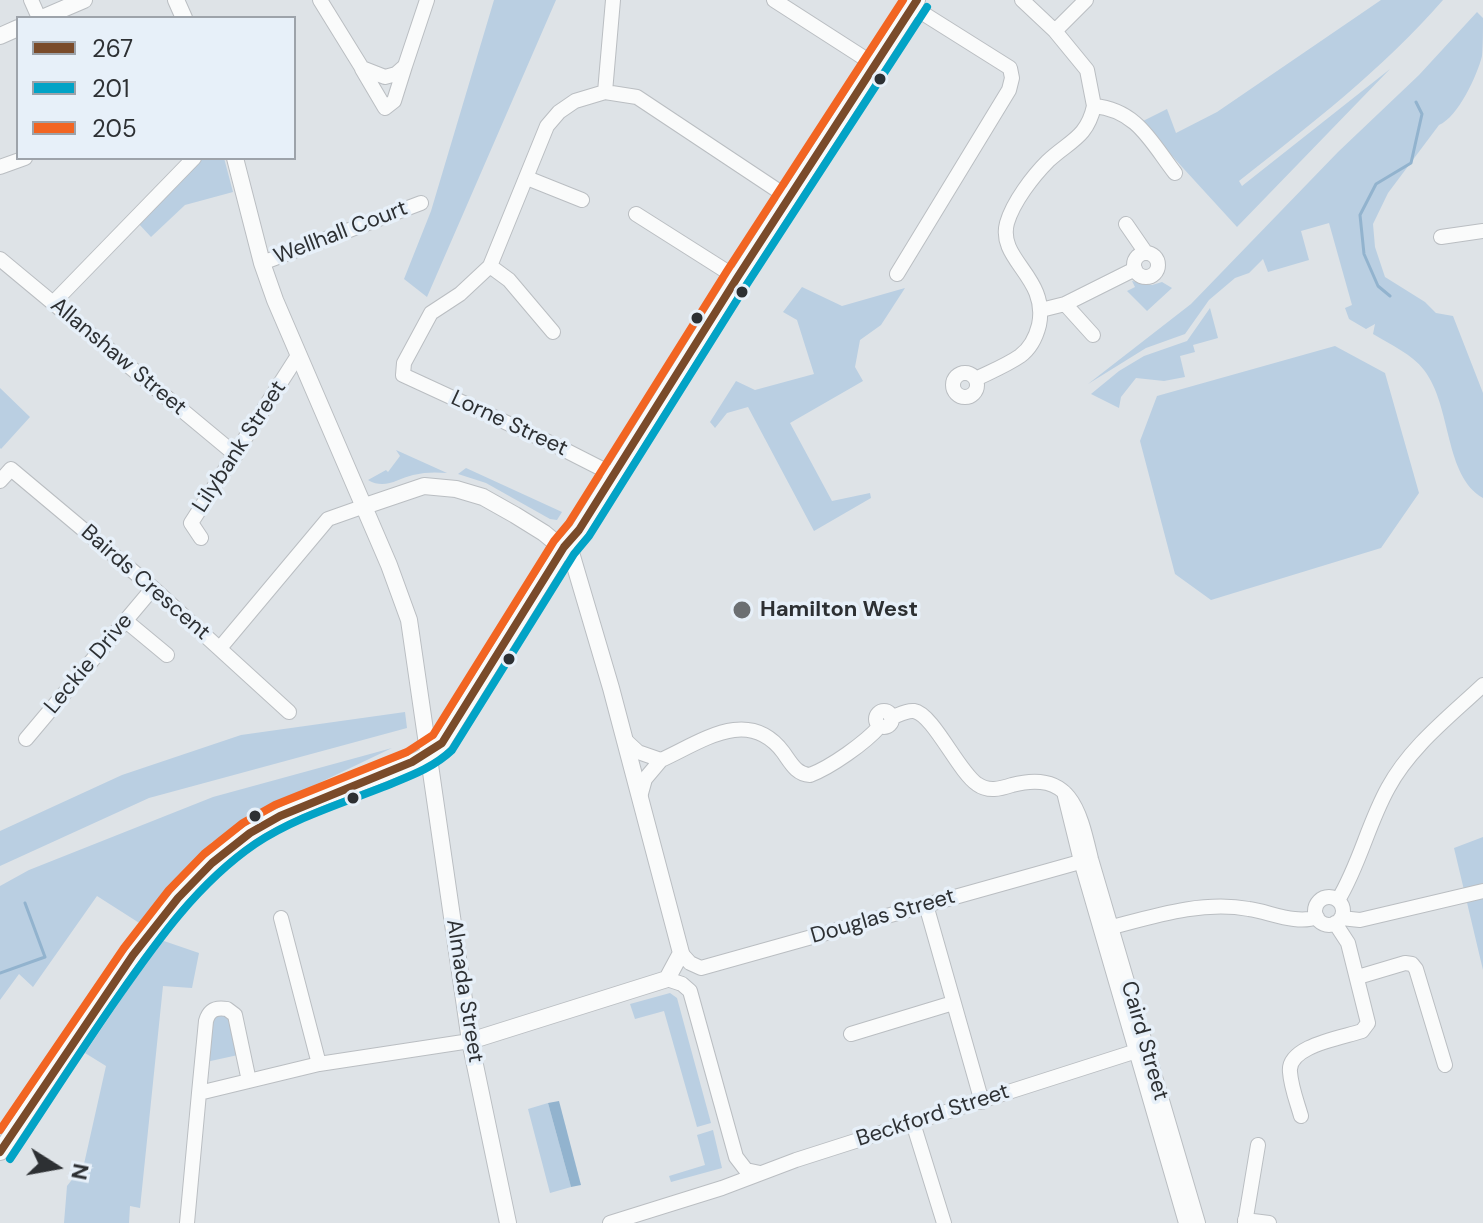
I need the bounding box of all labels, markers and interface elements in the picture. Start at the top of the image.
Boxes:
legend [16,16,296,160]
text: 267 [92,33,133,64]
unlabelled marker [872,71,888,87]
text: 201 [92,73,130,104]
text: 205 [92,113,137,144]
street label: Wellhall Court [270,195,412,271]
unlabelled marker [734,284,750,300]
street label: Allanshaw Street [45,292,191,422]
unlabelled marker [689,310,705,326]
street label: Lilybank Street [188,376,292,518]
street label: Lorne Street [446,385,572,463]
street label: Bairds Crescent [75,520,215,646]
place label: Hamilton West [760,597,918,623]
marker: Hamilton West [731,599,753,621]
street label: Leckie Drive [39,608,139,720]
unlabelled marker [501,651,517,667]
unlabelled marker [345,790,361,806]
unlabelled marker [247,808,263,824]
street label: Douglas Street [808,884,958,950]
street label: Almada Street [440,917,488,1065]
street label: Caird Street [1114,978,1174,1104]
street label: Beckford Street [853,1079,1013,1153]
north arrow [16,1127,96,1207]
text: N [64,1161,96,1182]

